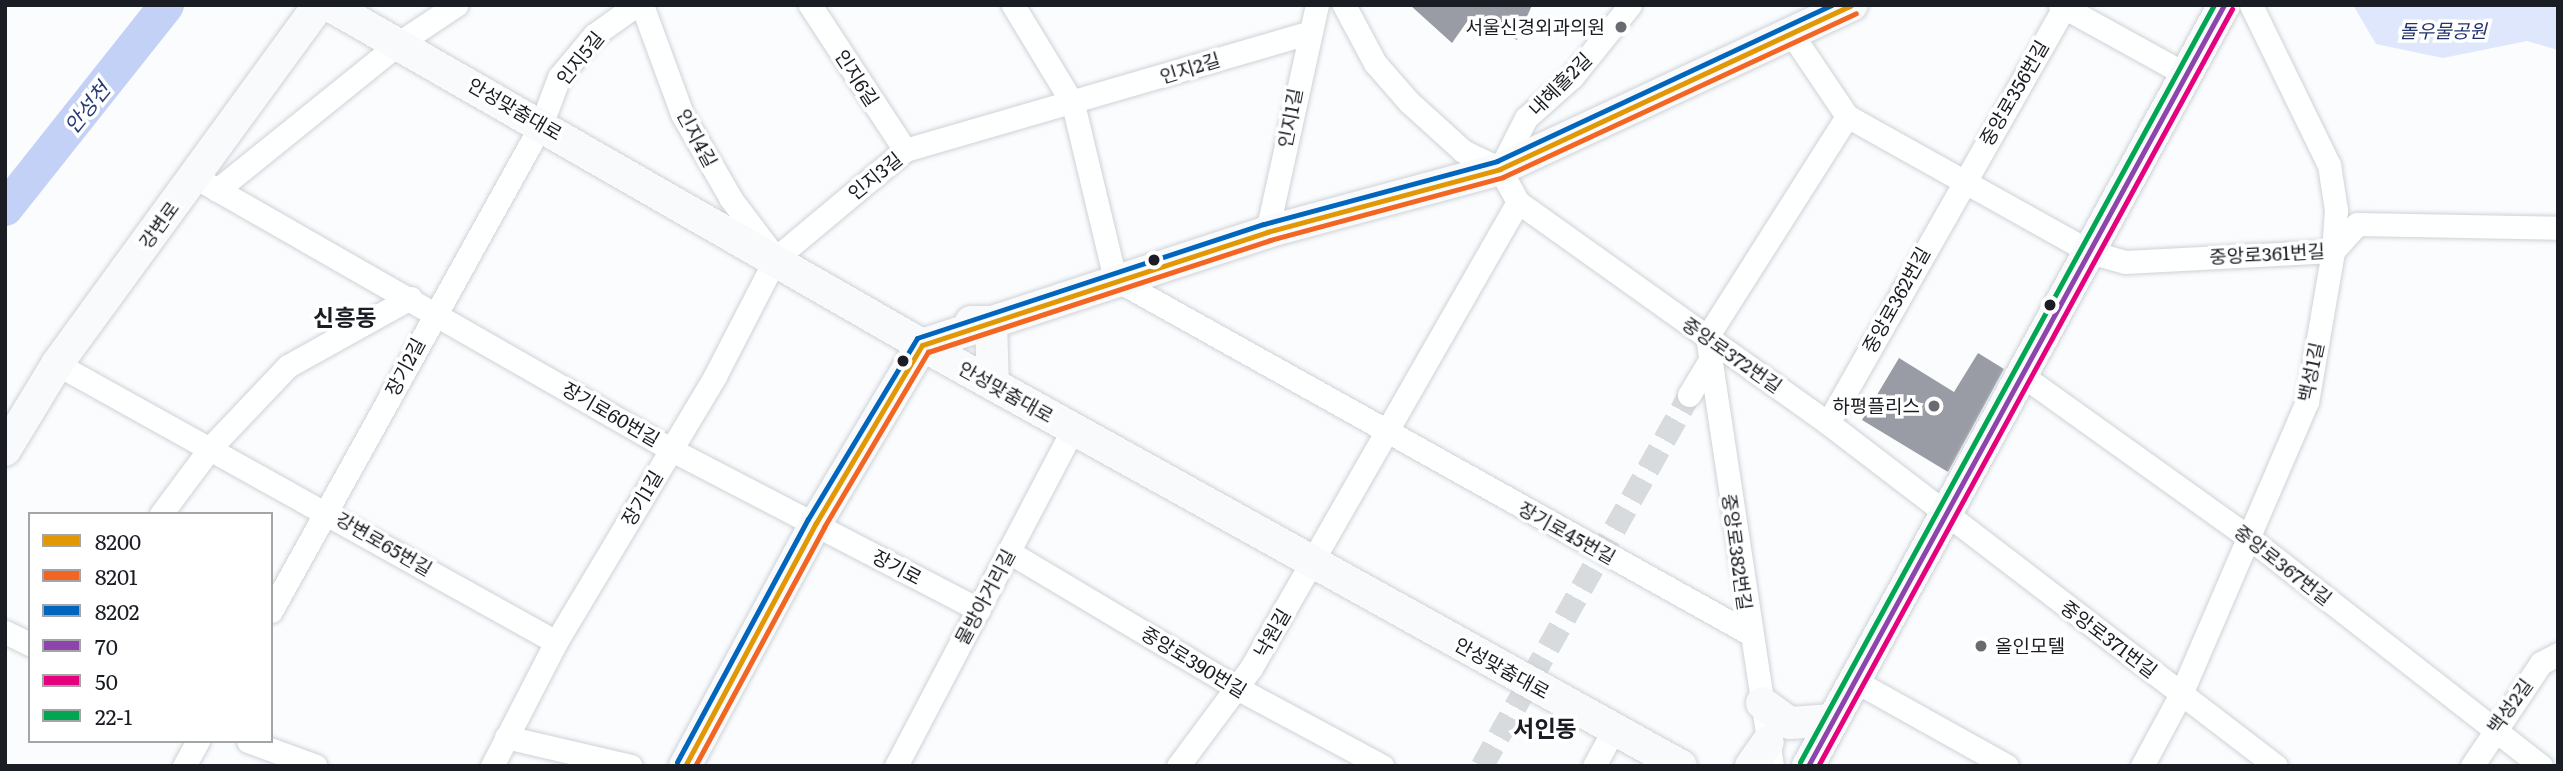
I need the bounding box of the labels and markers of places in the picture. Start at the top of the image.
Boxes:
place label: 서울신경외과의원 [1465,16,1605,38]
marker: 서울신경외과의원 [1611,17,1631,37]
unlabelled marker [1147,253,1161,267]
unlabelled marker [2043,298,2057,312]
unlabelled marker [896,354,910,368]
place label: 하평플리스 [1833,395,1920,417]
marker: 하평플리스 [1926,398,1942,414]
place label: 올인모텔 [1995,635,2065,657]
marker: 올인모텔 [1973,638,1989,654]

